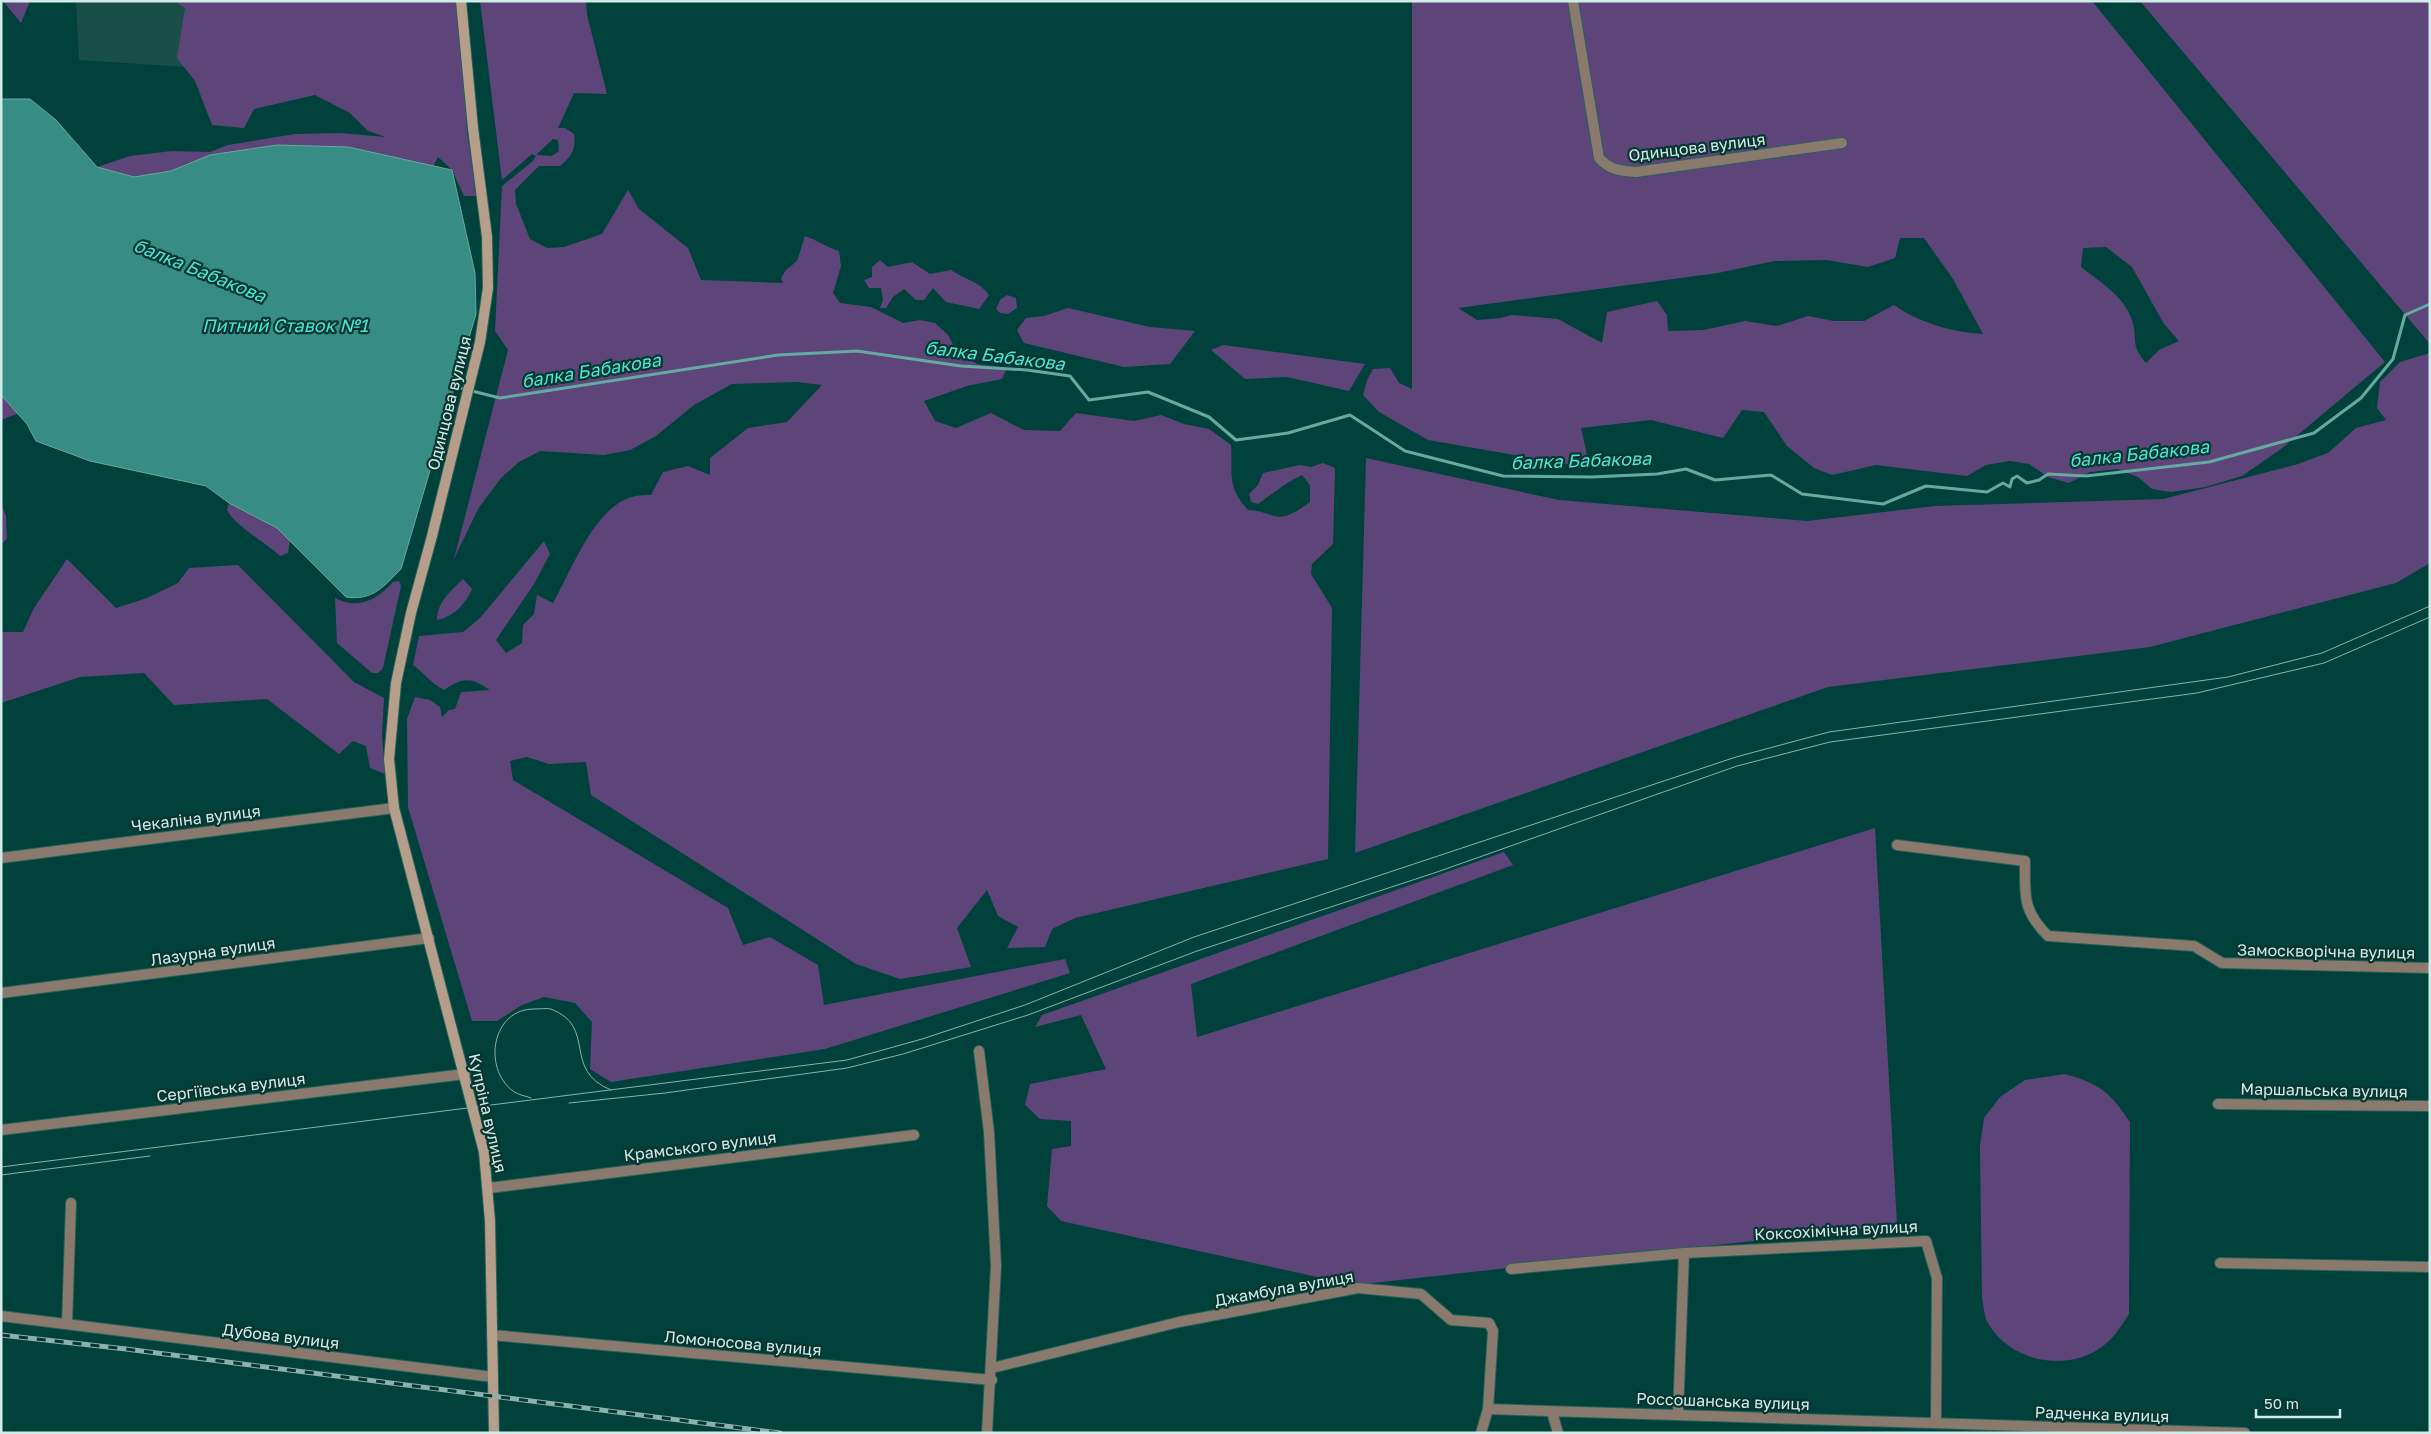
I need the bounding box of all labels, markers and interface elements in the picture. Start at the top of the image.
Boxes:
street label: Одинцова вулиця [1627,129,1767,165]
water label: балка Бабакова [131,234,270,307]
water label: Питний Ставок №1 [202,314,368,336]
street label: Одинцова вулиця [423,334,475,472]
water label: балка Бабакова [924,336,1067,375]
water label: балка Бабакова [520,348,663,392]
water label: балка Бабакова [2068,435,2211,471]
water label: балка Бабакова [1510,447,1652,473]
street label: Чекаліна вулиця [130,800,262,836]
street label: Лазурна вулиця [149,932,277,970]
street label: Замоскворічна вулиця [2237,939,2415,963]
street label: Купріна вулиця [465,1051,511,1175]
street label: Сергіївська вулиця [155,1068,307,1106]
street label: Маршальська вулиця [2240,1079,2408,1101]
street label: Крамського вулиця [623,1127,777,1165]
street label: Коксохімічна вулиця [1754,1216,1918,1244]
street label: Джамбула вулиця [1213,1266,1355,1310]
street label: Дубова вулиця [222,1319,340,1353]
street label: Ломоносова вулиця [664,1326,822,1360]
scale bar [2256,1386,2340,1418]
street label: Россошанська вулиця [1636,1388,1810,1414]
text: 50 m [2264,1394,2299,1412]
street label: Радченка вулиця [2034,1402,2170,1426]

